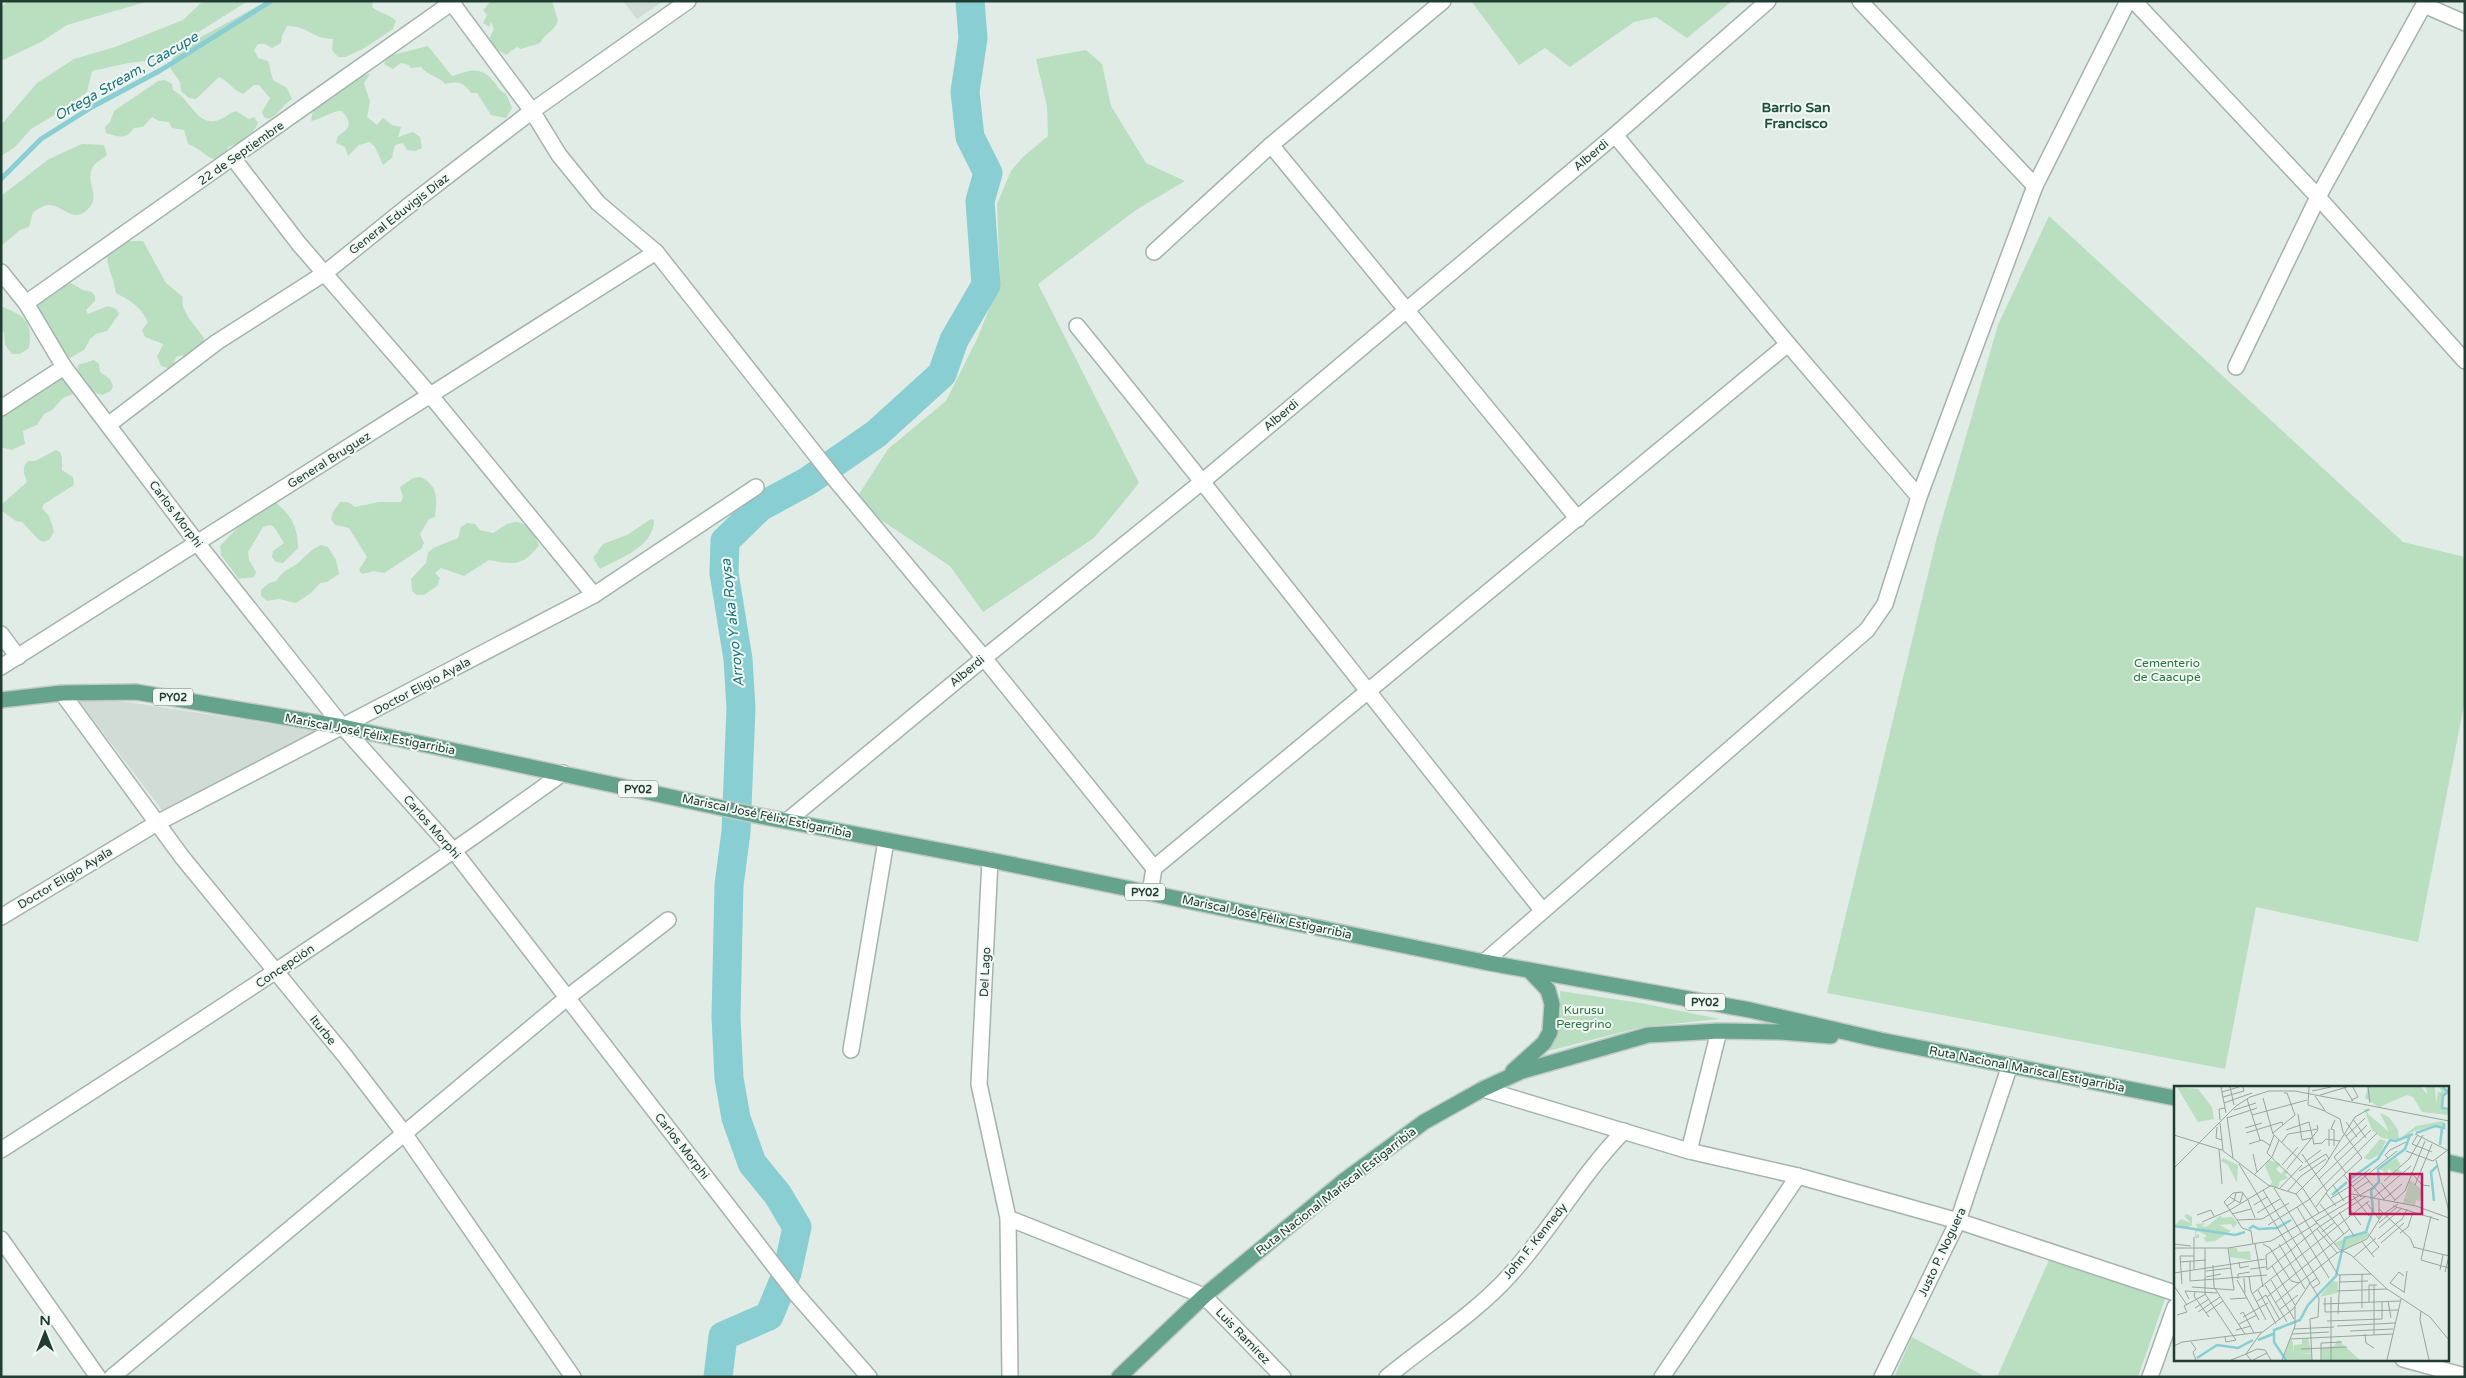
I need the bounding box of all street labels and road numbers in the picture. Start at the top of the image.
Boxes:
street label: 22 de Septiembre [195,118,287,188]
street label: Alberdi [1571,136,1611,174]
street label: General Eduvigis Díaz [346,171,452,257]
street label: Alberdi [1261,396,1301,434]
street label: General Bruguez [285,429,373,491]
street label: Carlos Morphi [146,478,206,550]
street label: Alberdi [947,652,987,690]
street label: Doctor Eligio Ayala [371,654,473,718]
road number: PY02 [153,689,193,706]
street label: Mariscal José Félix Estigarribia [284,711,456,757]
road number: PY02 [618,781,658,798]
street label: Mariscal José Félix Estigarribia [681,791,853,841]
street label: Carlos Morphi [400,792,464,862]
street label: Doctor Eligio Ayala [15,844,115,912]
road number: PY02 [1125,884,1165,900]
street label: Mariscal José Félix Estigarribia [1181,892,1353,942]
street label: Concepción [253,941,317,991]
street label: Del Lago [977,947,993,997]
road number: PY02 [1685,994,1725,1010]
street label: Iturbe [307,1012,339,1048]
street label: Ruta Nacional Mariscal Estigarribia [1928,1043,2126,1095]
street label: Carlos Morphi [652,1110,712,1182]
street label: Ruta Nacional Mariscal Estigarribia [1253,1124,1419,1258]
street label: John F. Kennedy [1500,1200,1570,1282]
street label: Justo P. Noguera [1915,1205,1969,1299]
street label: Luis Ramírez [1213,1305,1273,1367]

